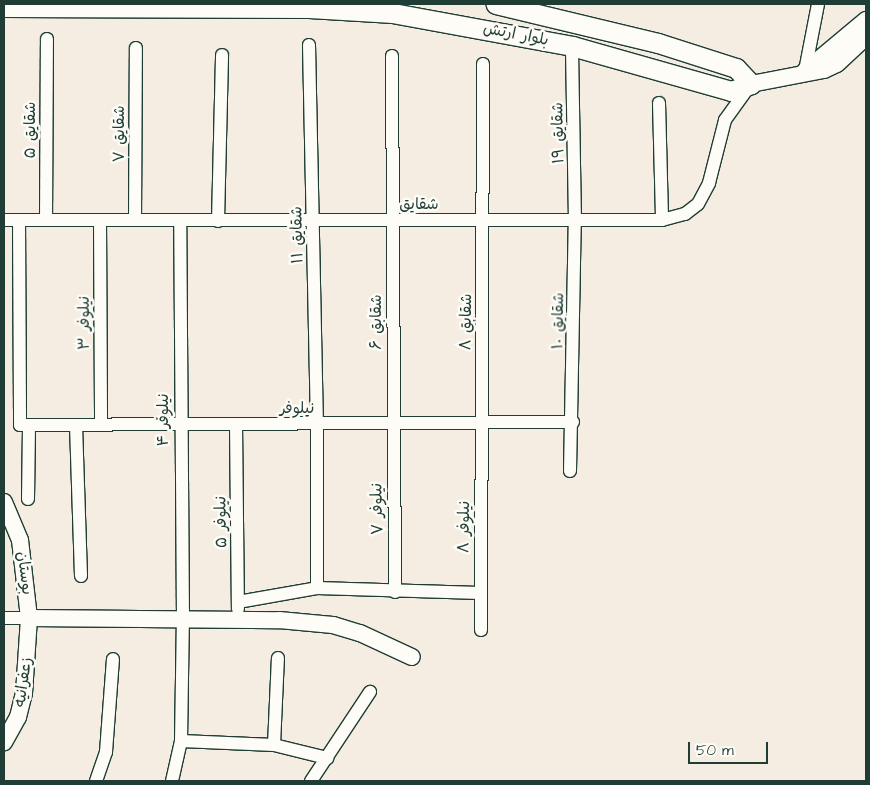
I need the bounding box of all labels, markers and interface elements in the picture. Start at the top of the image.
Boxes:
street label: بلوار ارتش [482,18,550,50]
street label: شقایق ۵ [20,102,40,158]
street label: شقایق ۱۹ [548,102,568,164]
street label: شقایق ۷ [109,105,129,163]
street label: شقایق [399,194,439,214]
street label: شقایق ۱۱ [287,206,307,264]
street label: شقایق ۱۰ [548,292,568,350]
street label: شقابق ۸ [456,293,476,351]
street label: شقابق ۶ [366,294,386,350]
street label: نیلوفر ۳ [74,296,94,350]
street label: نیلوفر ۴ [153,393,173,447]
street label: نیلوفر [280,398,314,418]
street label: نیلوفر ۷ [367,483,387,535]
street label: نیلوفر ۵ [211,496,231,548]
street label: نیلوفر ۸ [454,501,474,553]
street label: بوستان [13,550,37,596]
street label: زعفرانیه [10,656,36,708]
scale bar [690,732,770,764]
text: 50 m [696,740,734,761]

